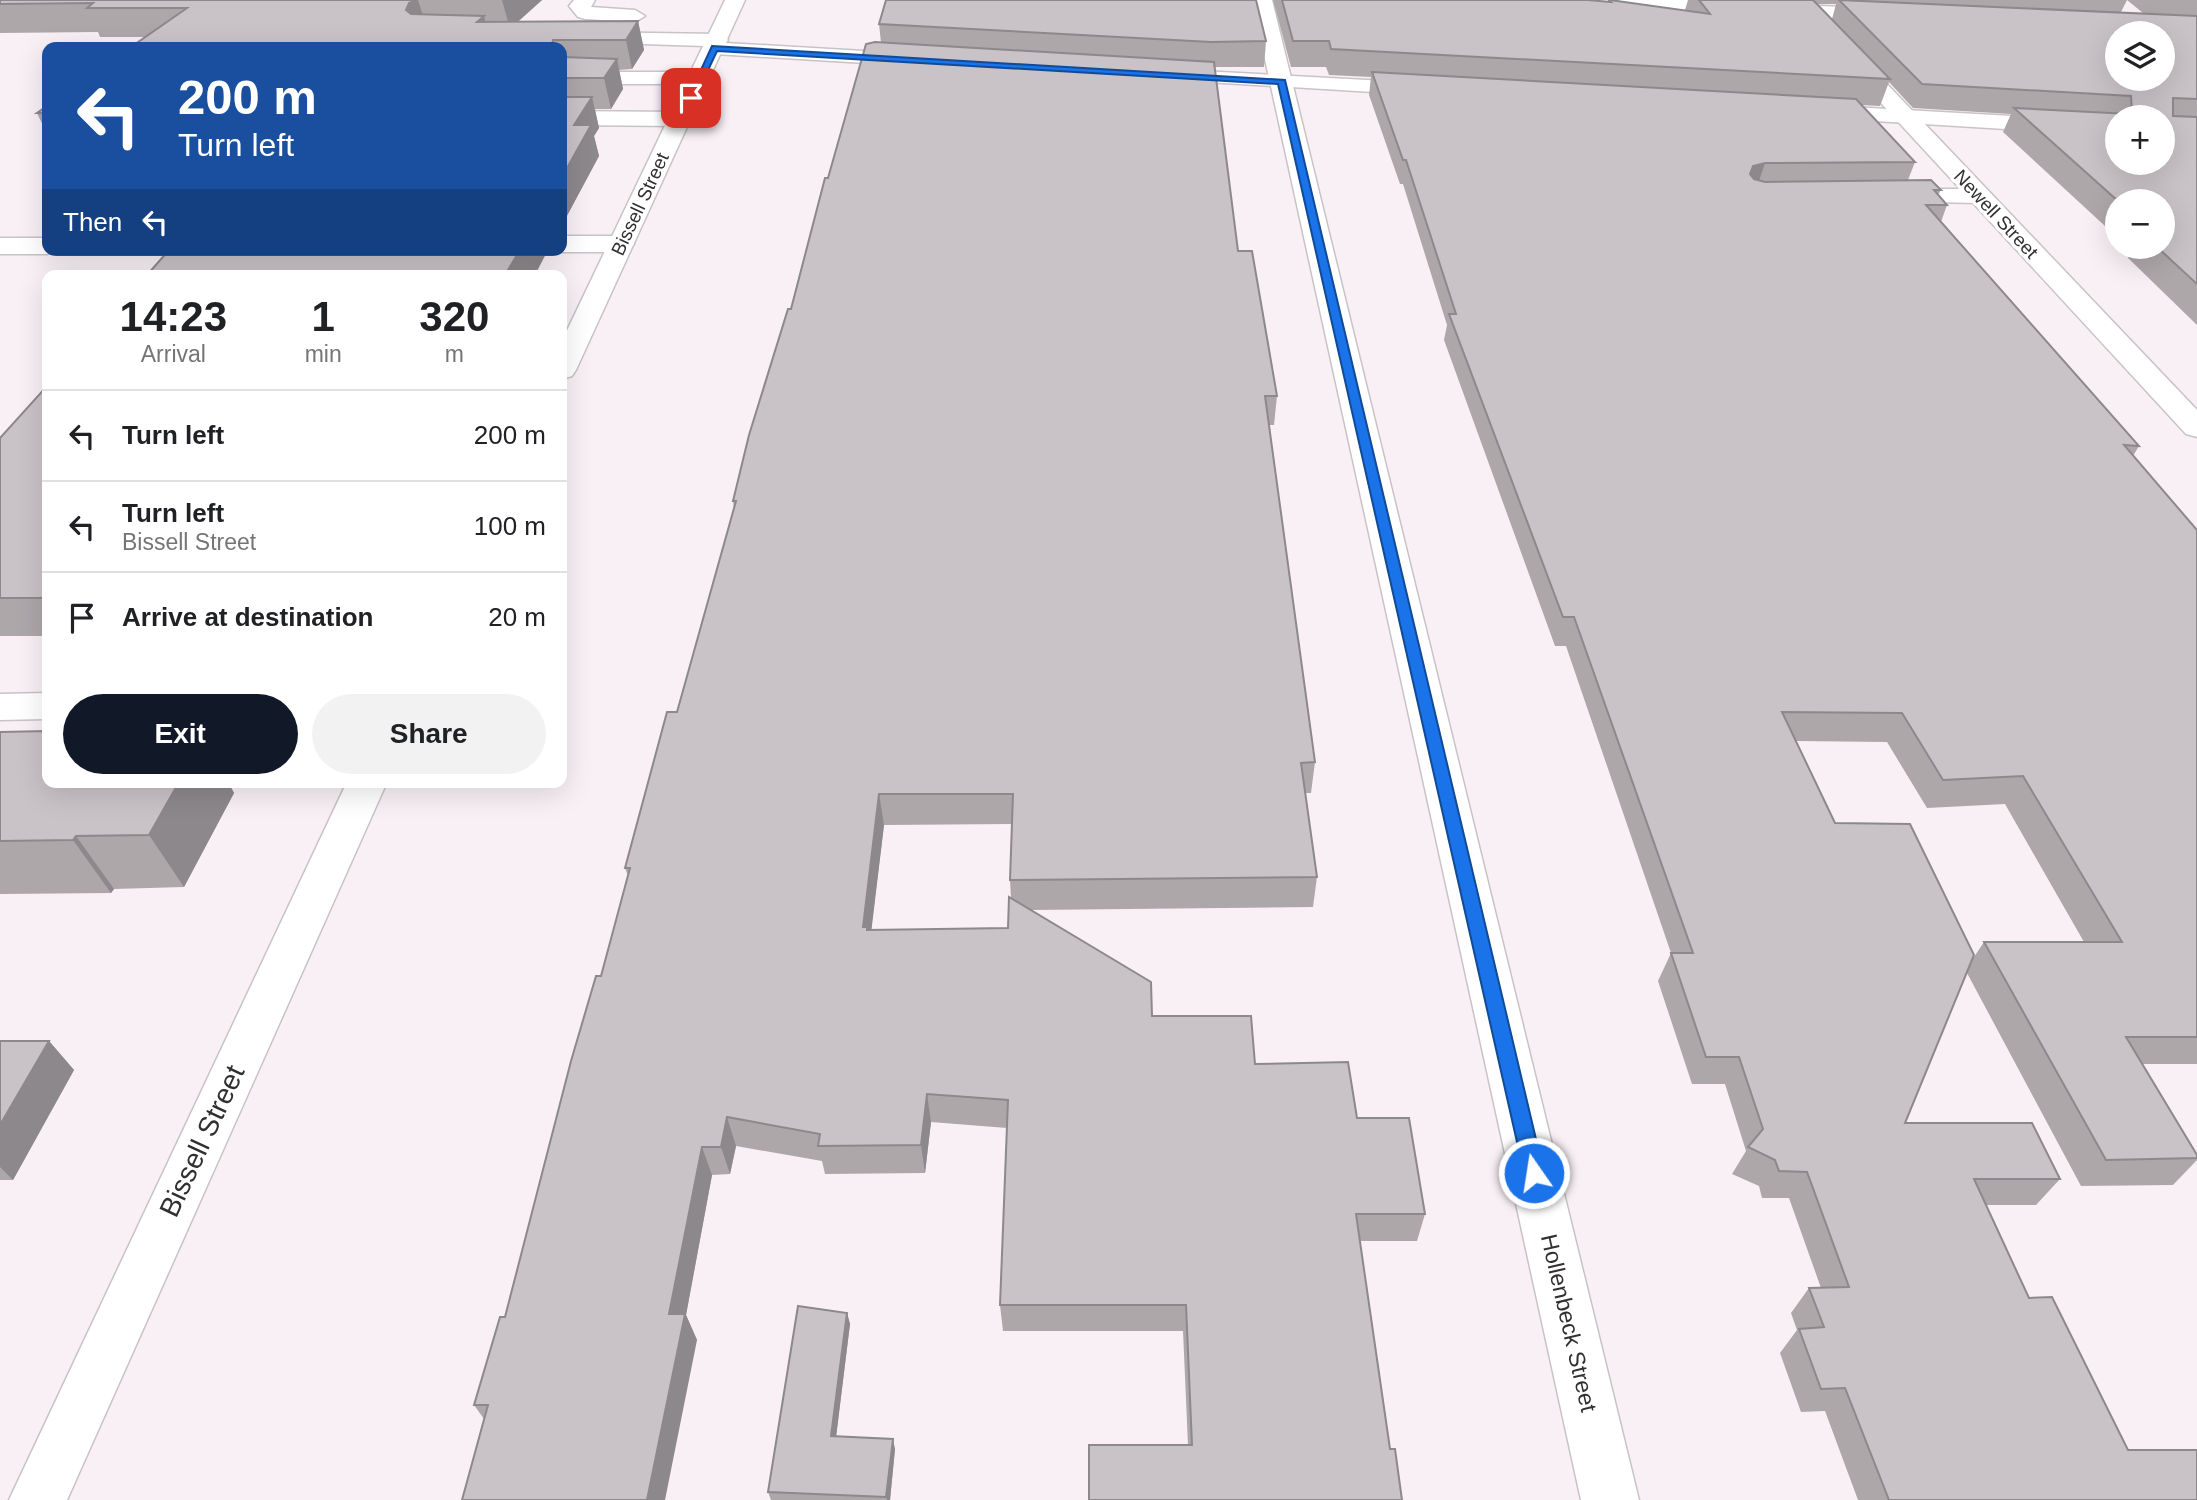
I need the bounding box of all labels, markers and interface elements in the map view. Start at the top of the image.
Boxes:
map controls [2105,21,2175,259]
button: layers [2105,21,2175,91]
pin [661,68,721,128]
icon: left [63,70,154,161]
text: 200 m [178,70,317,124]
icon: arrive [672,79,710,117]
button: + [2105,105,2175,175]
text: Turn left [178,127,294,163]
street label: Bissell Street [607,149,673,259]
street label: Newell Street [1950,166,2043,263]
button: − [2105,189,2175,259]
icon: left [136,203,174,241]
text: Then [63,207,122,237]
text: 14:23 [120,293,227,340]
text: 1 [311,293,335,340]
text: 320 [419,293,489,340]
text: Arrival [141,341,206,367]
text: min [305,341,342,367]
text: m [445,341,464,367]
icon: left [63,417,101,455]
text: Turn left [122,420,224,450]
text: 200 m [474,420,546,450]
text: Turn left [122,498,224,528]
icon: left [63,508,101,546]
text: 100 m [474,511,546,541]
text: Bissell Street [122,529,256,555]
icon: arrive [63,599,101,637]
text: Arrive at destination [122,602,373,632]
text: 20 m [488,602,546,632]
button: Exit [63,694,298,774]
button: Share [312,694,546,774]
street label: Bissell Street [153,1060,251,1222]
position arrow [1497,1136,1571,1210]
street label: Hollenbeck Street [1536,1232,1602,1415]

